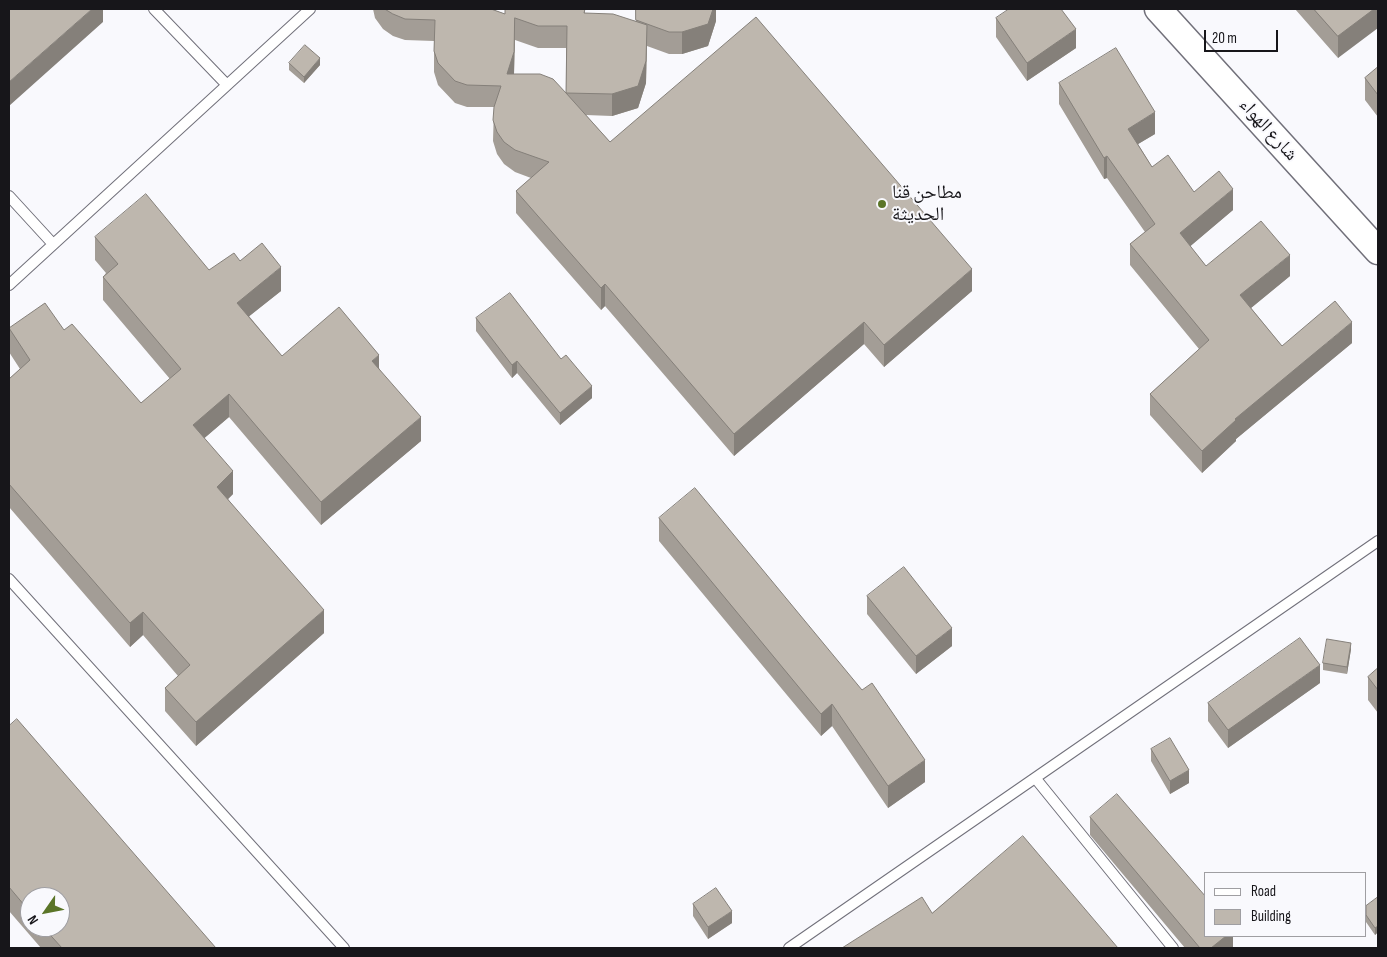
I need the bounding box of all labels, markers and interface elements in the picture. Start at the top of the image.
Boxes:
scale bar [1207,20,1281,52]
text: 20 m [1212,29,1237,48]
street label: شارع الهواء [1234,94,1302,166]
place label: مطاحن قنا الحديثة [892,182,962,226]
marker: مطاحن قنا الحديثة [876,198,888,210]
legend [1204,872,1367,937]
text: Road [1251,882,1276,901]
north arrow [20,887,70,937]
text: Building [1251,907,1291,926]
text: N [24,912,42,928]

